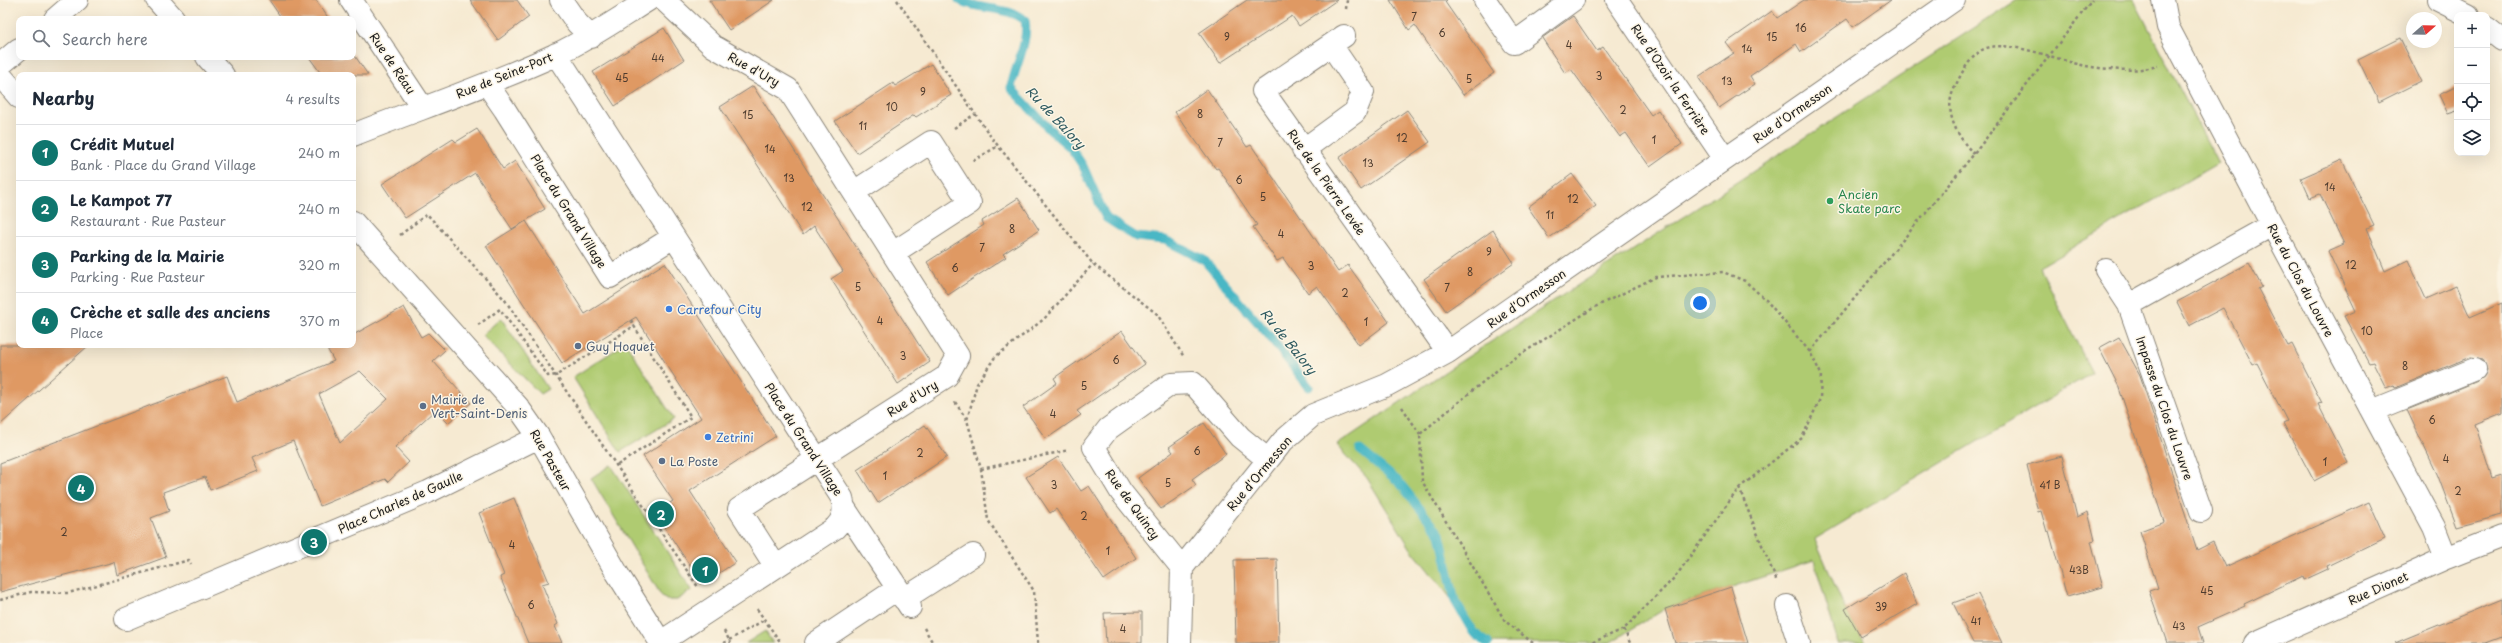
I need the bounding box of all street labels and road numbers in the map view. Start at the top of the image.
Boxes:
street label: Rue d'Ozoir la Ferrière [1627,20,1715,138]
street label: Rue de Réau [366,29,420,97]
street label: Rue de Seine-Port [453,47,555,103]
street label: Rue d'Ury [725,47,783,91]
street label: Rue d'Ormesson [1749,79,1835,147]
street label: Rue de la Pierre Levée [1284,125,1371,239]
street label: Place du Grand Village [527,150,611,272]
street label: Rue du Clos du Louvre [2263,220,2339,340]
street label: Rue d'Ormesson [1483,264,1569,332]
street label: Impasse du Clos du Louvre [2132,334,2198,482]
street label: Rue d'Ury [883,375,941,421]
street label: Place du Grand Village [761,379,847,499]
street label: Rue Pasteur [526,426,576,495]
street label: Rue d'Ormesson [1222,432,1296,514]
street label: Rue de Quincy [1101,465,1165,543]
street label: Place Charles de Gaulle [335,466,465,538]
street label: Rue Dionet [2345,567,2411,609]

